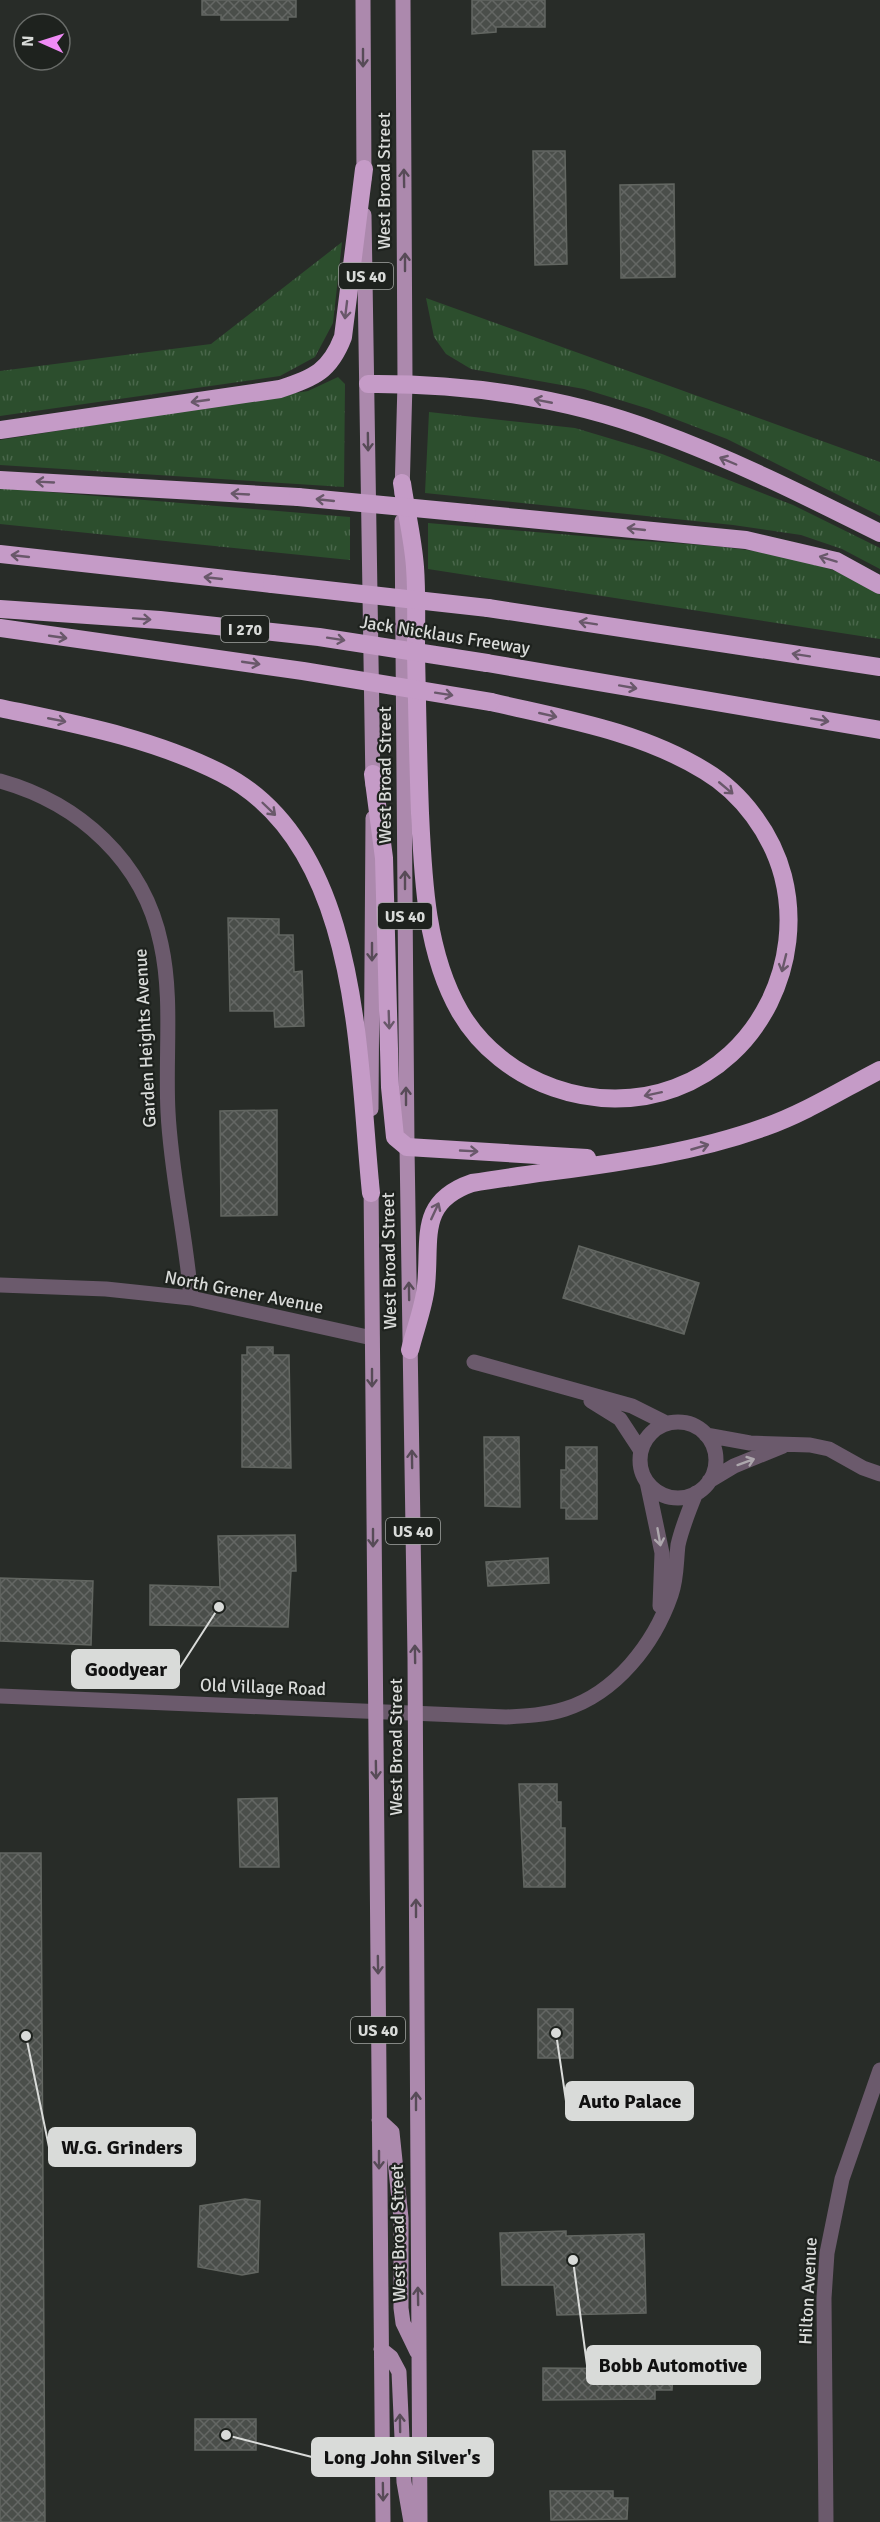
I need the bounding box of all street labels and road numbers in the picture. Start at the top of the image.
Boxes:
street label: West Broad Street [373,112,395,250]
road number: US 40 [339,263,393,289]
street label: Jack Nicklaus Freeway [358,611,532,659]
road number: I 270 [221,616,269,642]
street label: West Broad Street [374,706,396,844]
road number: US 40 [378,903,432,929]
street label: Garden Heights Avenue [129,948,161,1128]
street label: West Broad Street [377,1192,401,1330]
street label: North Grener Avenue [163,1266,325,1318]
road number: US 40 [386,1518,440,1544]
street label: Old Village Road [200,1674,326,1700]
street label: West Broad Street [385,1678,407,1816]
road number: US 40 [351,2017,405,2043]
street label: West Broad Street [386,2164,410,2302]
street label: Hilton Avenue [794,2237,822,2345]

